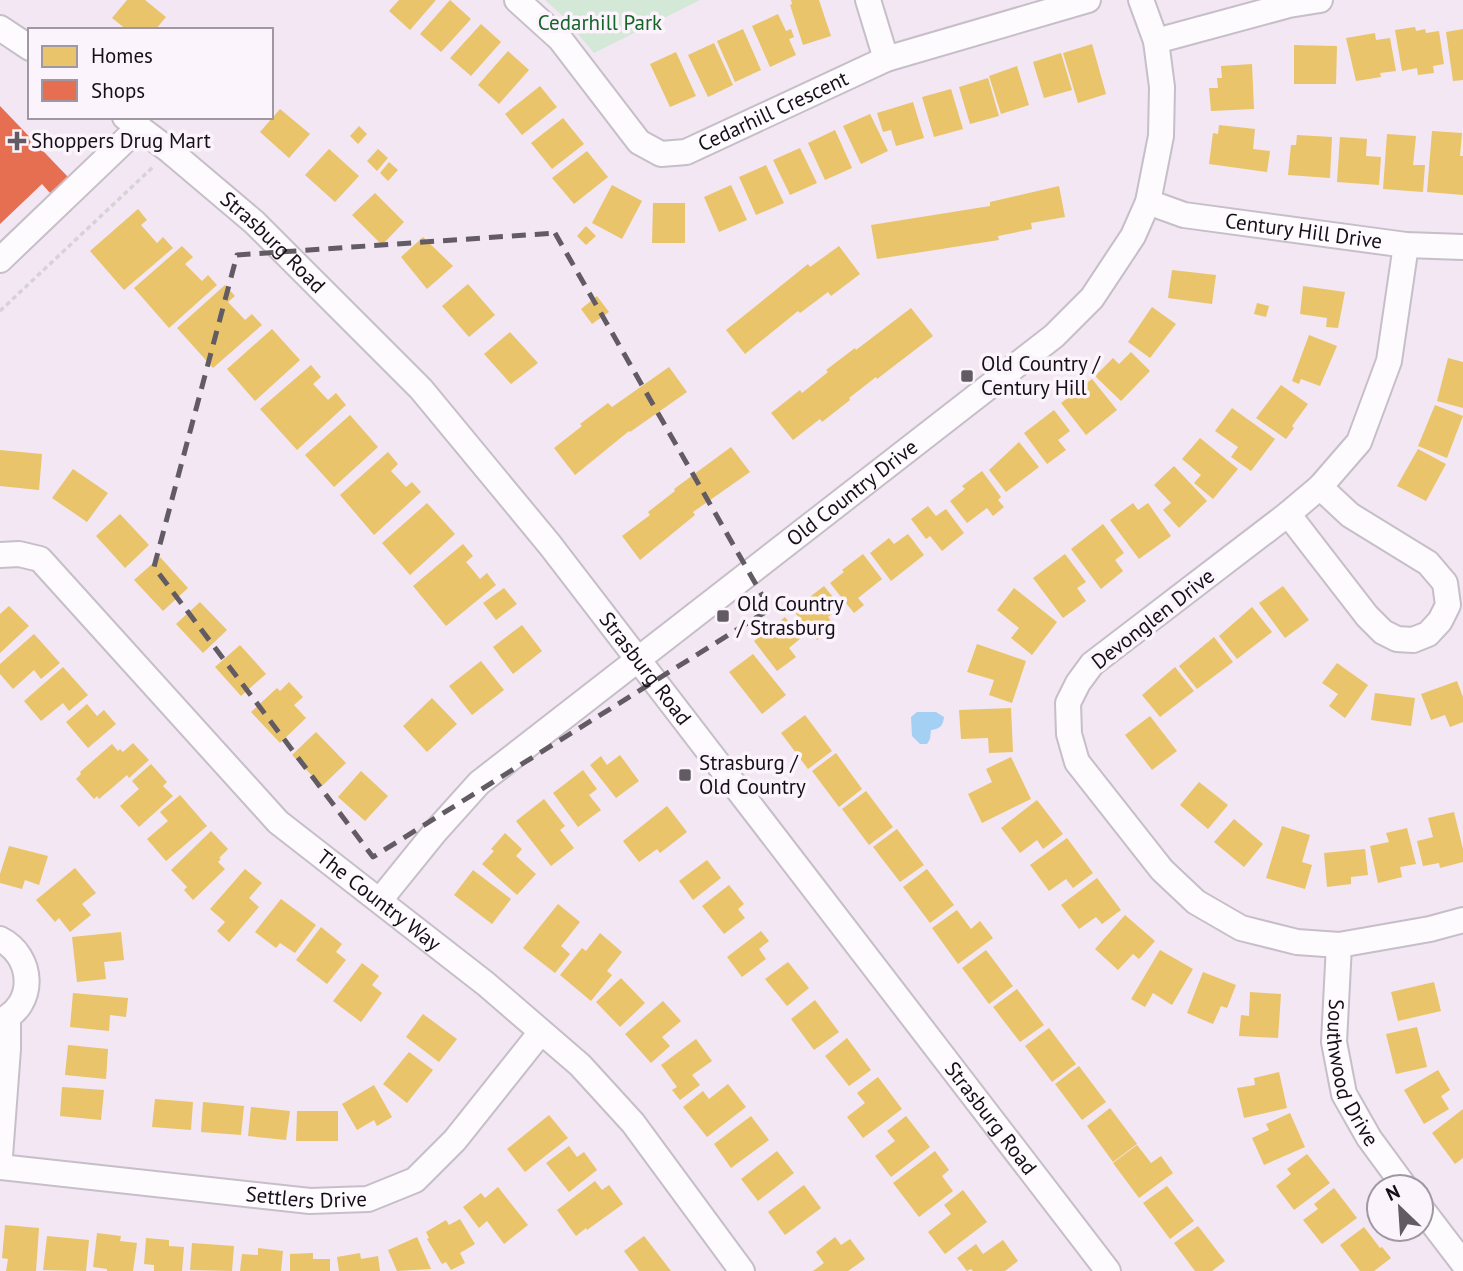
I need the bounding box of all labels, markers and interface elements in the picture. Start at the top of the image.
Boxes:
park label: Cedarhill Park [538,9,662,36]
legend [28,28,273,119]
text: Homes [91,42,153,69]
street label: Cedarhill Crescent [694,65,852,158]
text: Shops [91,77,145,104]
place label: Shoppers Drug Mart [31,127,211,154]
marker: Shoppers Drug Mart [9,133,25,149]
street label: Strasburg Road [215,185,331,299]
street label: Century Hill Drive [1223,207,1384,255]
place label: Old Country / Century Hill [981,350,1102,401]
marker: Old Country / Century Hill [959,368,975,384]
street label: Old Country Drive [781,433,923,552]
street label: Devonglen Drive [1086,562,1220,675]
place label: Old Country / Strasburg [736,590,844,641]
street label: Strasburg Road [593,606,698,730]
marker: Old Country / Strasburg [715,608,731,624]
place label: Strasburg / Old Country [699,749,806,800]
marker: Strasburg / Old Country [677,767,693,783]
street label: The Country Way [312,843,447,957]
street label: Southwood Drive [1321,998,1385,1152]
street label: Strasburg Road [939,1056,1043,1180]
north arrow [1365,1173,1435,1243]
text: N [1382,1179,1404,1206]
street label: Settlers Drive [244,1180,367,1214]

